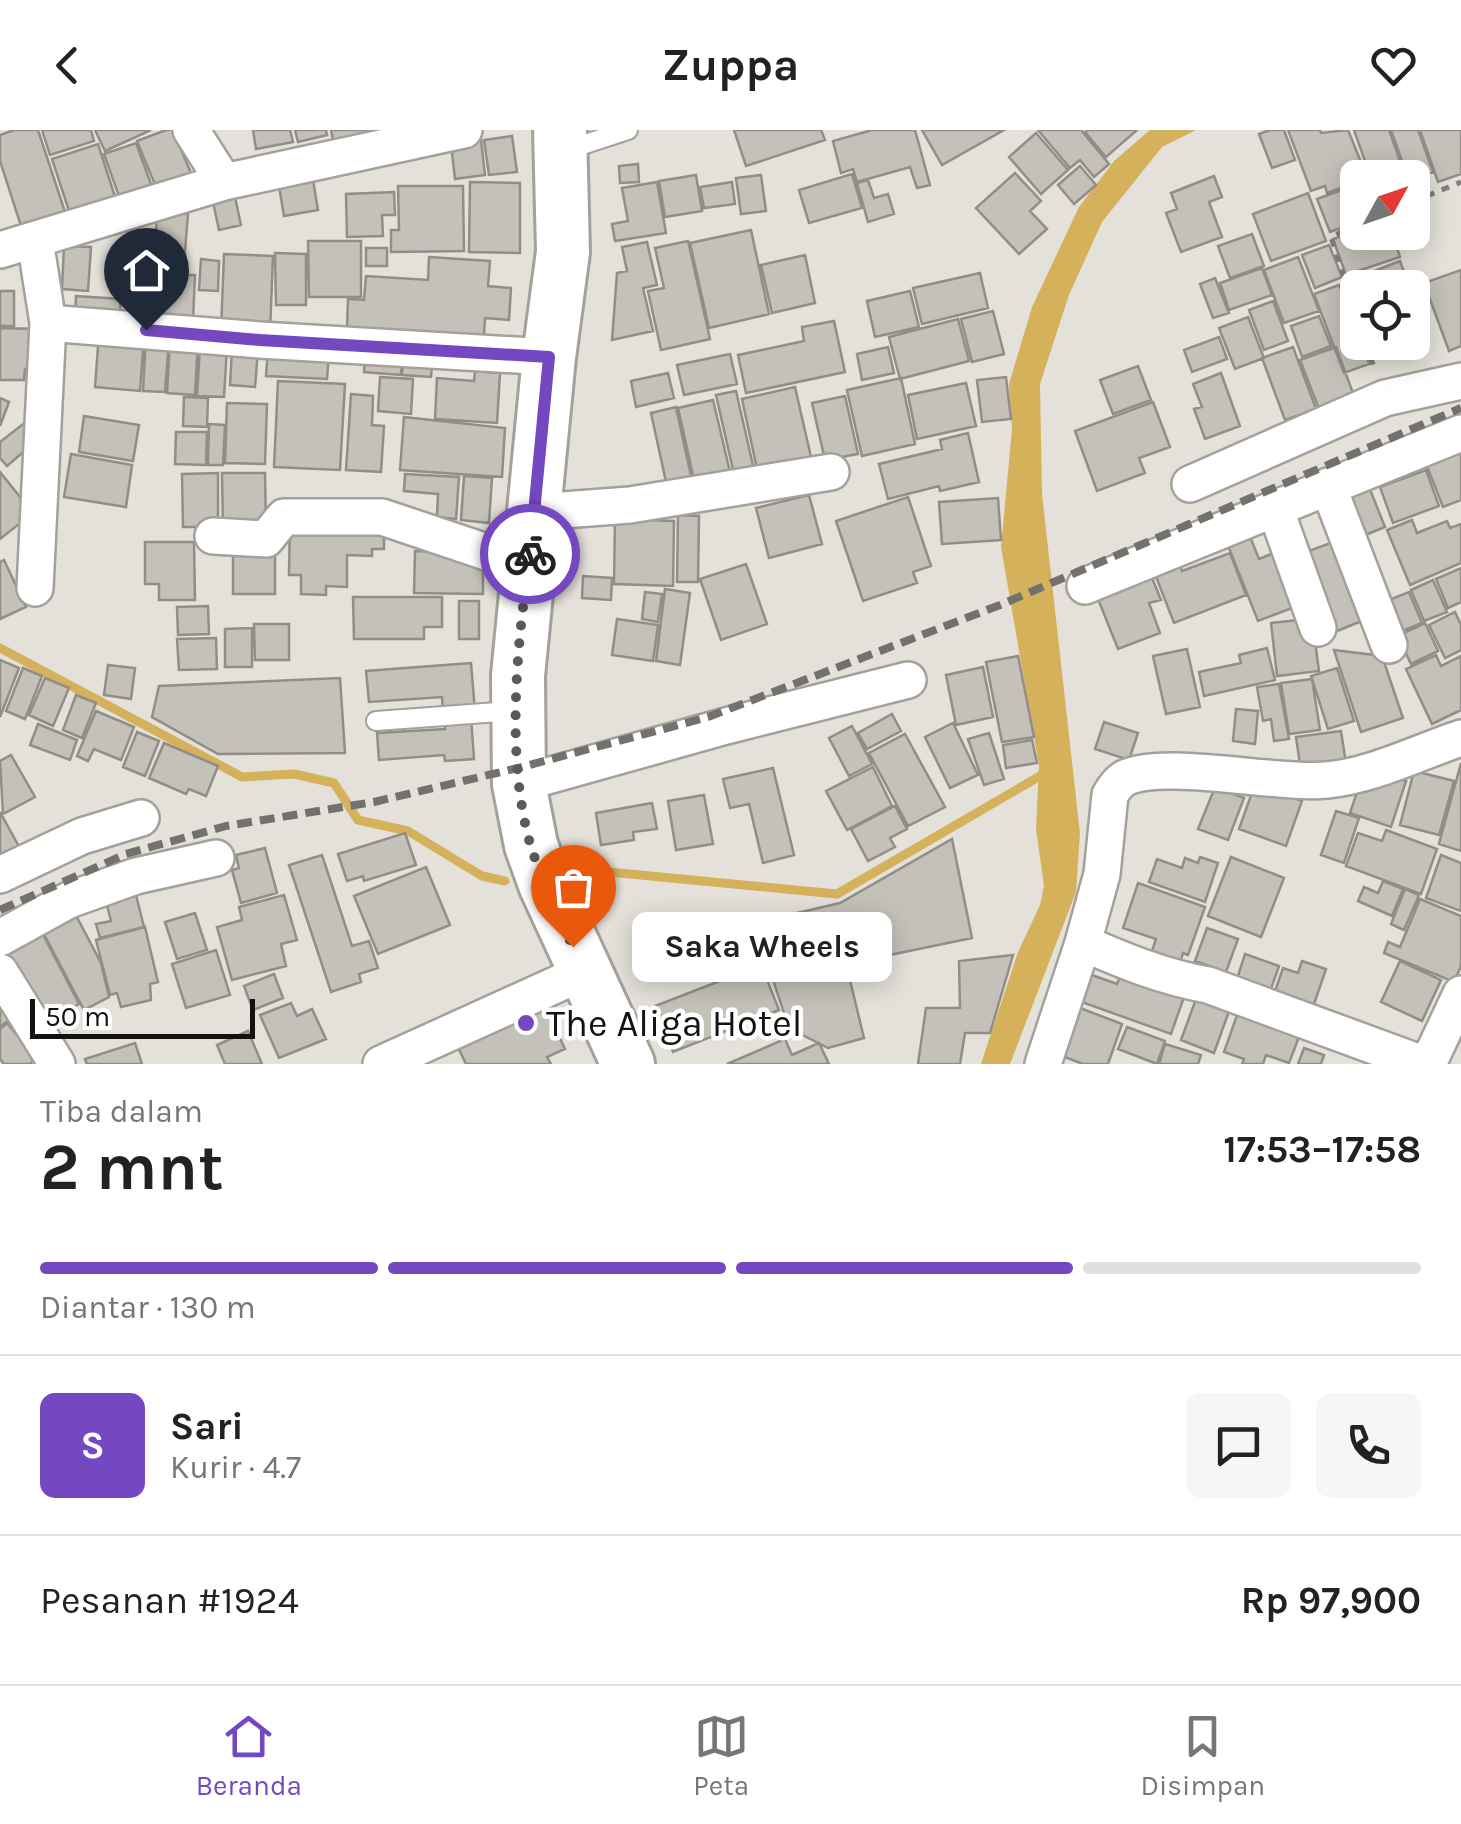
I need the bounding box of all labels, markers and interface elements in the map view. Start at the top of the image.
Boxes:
icon: back [40,38,95,93]
icon: heart [1366,38,1421,93]
text: Zuppa [662,39,799,91]
north arrow [1340,160,1430,250]
map controls [1340,160,1430,360]
pin [104,228,189,331]
icon: home [119,243,174,298]
button: locate [1340,270,1430,360]
courier [480,504,580,604]
icon: bike [503,527,558,582]
pin [531,845,616,948]
icon: bag [546,860,601,915]
callout: Saka Wheels [633,912,893,982]
text: Saka Wheels [664,928,860,965]
scale bar [30,994,255,1038]
text: 50 m [45,1000,110,1033]
place label: The Aliga Hotel [546,1001,802,1046]
marker: The Aliga Hotel [515,1012,537,1034]
text: Tiba dalam [40,1093,203,1130]
text: 17:53–17:58 [1223,1127,1421,1172]
text: 2 mnt [40,1129,224,1205]
text: Diantar · 130 m [40,1289,256,1326]
button: chat [1186,1393,1291,1498]
button: phone [1316,1393,1421,1498]
text: Sari [170,1404,244,1449]
text: S [80,1423,105,1468]
text: Kurir · 4.7 [170,1449,301,1486]
text: Pesanan #1924 [40,1578,299,1623]
text: Rp 97,900 [1241,1578,1421,1623]
tab: Beranda [196,1709,302,1802]
tab: Peta [693,1709,749,1802]
tab: Disimpan [1141,1709,1265,1802]

